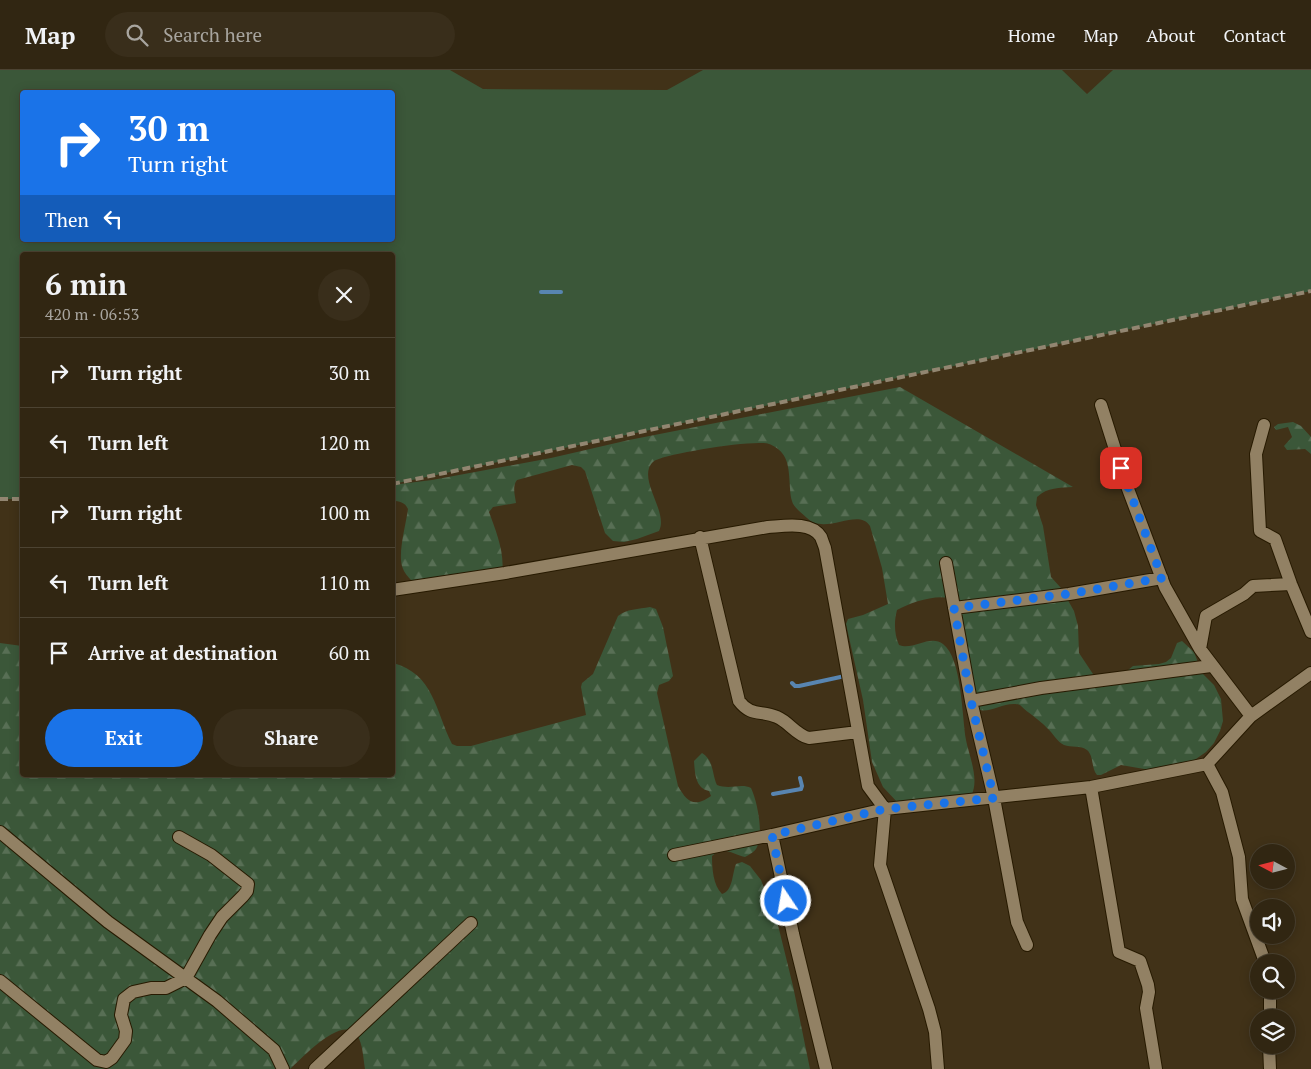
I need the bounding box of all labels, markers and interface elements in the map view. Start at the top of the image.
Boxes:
search box [105,12,455,57]
text: Map [25,19,75,51]
icon: search [123,21,151,49]
text: Search here [163,22,262,47]
text: Home [1008,23,1055,47]
text: Map [1083,23,1118,47]
text: About [1146,23,1195,47]
text: Contact [1223,23,1286,47]
text: 30 m [128,105,209,151]
icon: right [45,110,110,175]
text: Turn right [128,149,228,178]
icon: left [99,205,127,233]
text: Then [45,207,89,232]
text: 6 min [45,264,127,304]
button: close [318,269,370,321]
text: 420 m · 06:53 [45,303,139,325]
icon: right [45,359,73,387]
text: Turn right [88,360,182,385]
text: 30 m [329,360,370,385]
icon: left [45,429,73,457]
text: Turn left [88,430,169,455]
text: 120 m [319,430,370,455]
pin [1100,447,1142,489]
icon: arrive [1107,454,1135,482]
icon: right [45,499,73,527]
text: Turn right [88,500,182,525]
text: 100 m [319,500,370,525]
icon: left [45,569,73,597]
text: Turn left [88,570,169,595]
text: 110 m [319,570,370,595]
icon: arrive [45,639,73,667]
text: Arrive at destination [88,640,277,665]
text: 60 m [329,640,370,665]
button: Exit [45,709,203,767]
button: Share [213,709,370,767]
north arrow [1250,844,1295,889]
map controls [1250,844,1295,1054]
position arrow [759,874,811,926]
button: sound [1250,899,1295,944]
button: search [1250,954,1295,999]
button: layers [1250,1009,1295,1054]

